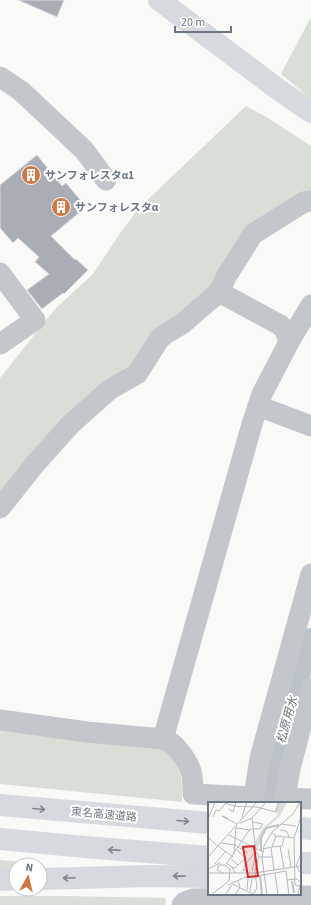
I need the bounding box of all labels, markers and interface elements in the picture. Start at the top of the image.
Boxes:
scale bar [175,8,231,34]
text: 20 m [181,14,205,31]
building icon: サンフォレスタα1 [20,164,42,186]
place label: サンフォレスタα1 [45,168,134,183]
building icon: サンフォレスタα [50,196,72,218]
place label: サンフォレスタα [75,200,159,215]
water label: 松原用水 [273,693,303,746]
inset map [208,802,301,895]
street label: 東名高速道路 [70,804,137,825]
one-way arrow [32,805,45,812]
one-way arrow [176,818,189,825]
one-way arrow [108,846,121,853]
north arrow [8,857,48,897]
text: N [25,860,34,876]
one-way arrow [173,872,186,880]
one-way arrow [63,874,76,881]

